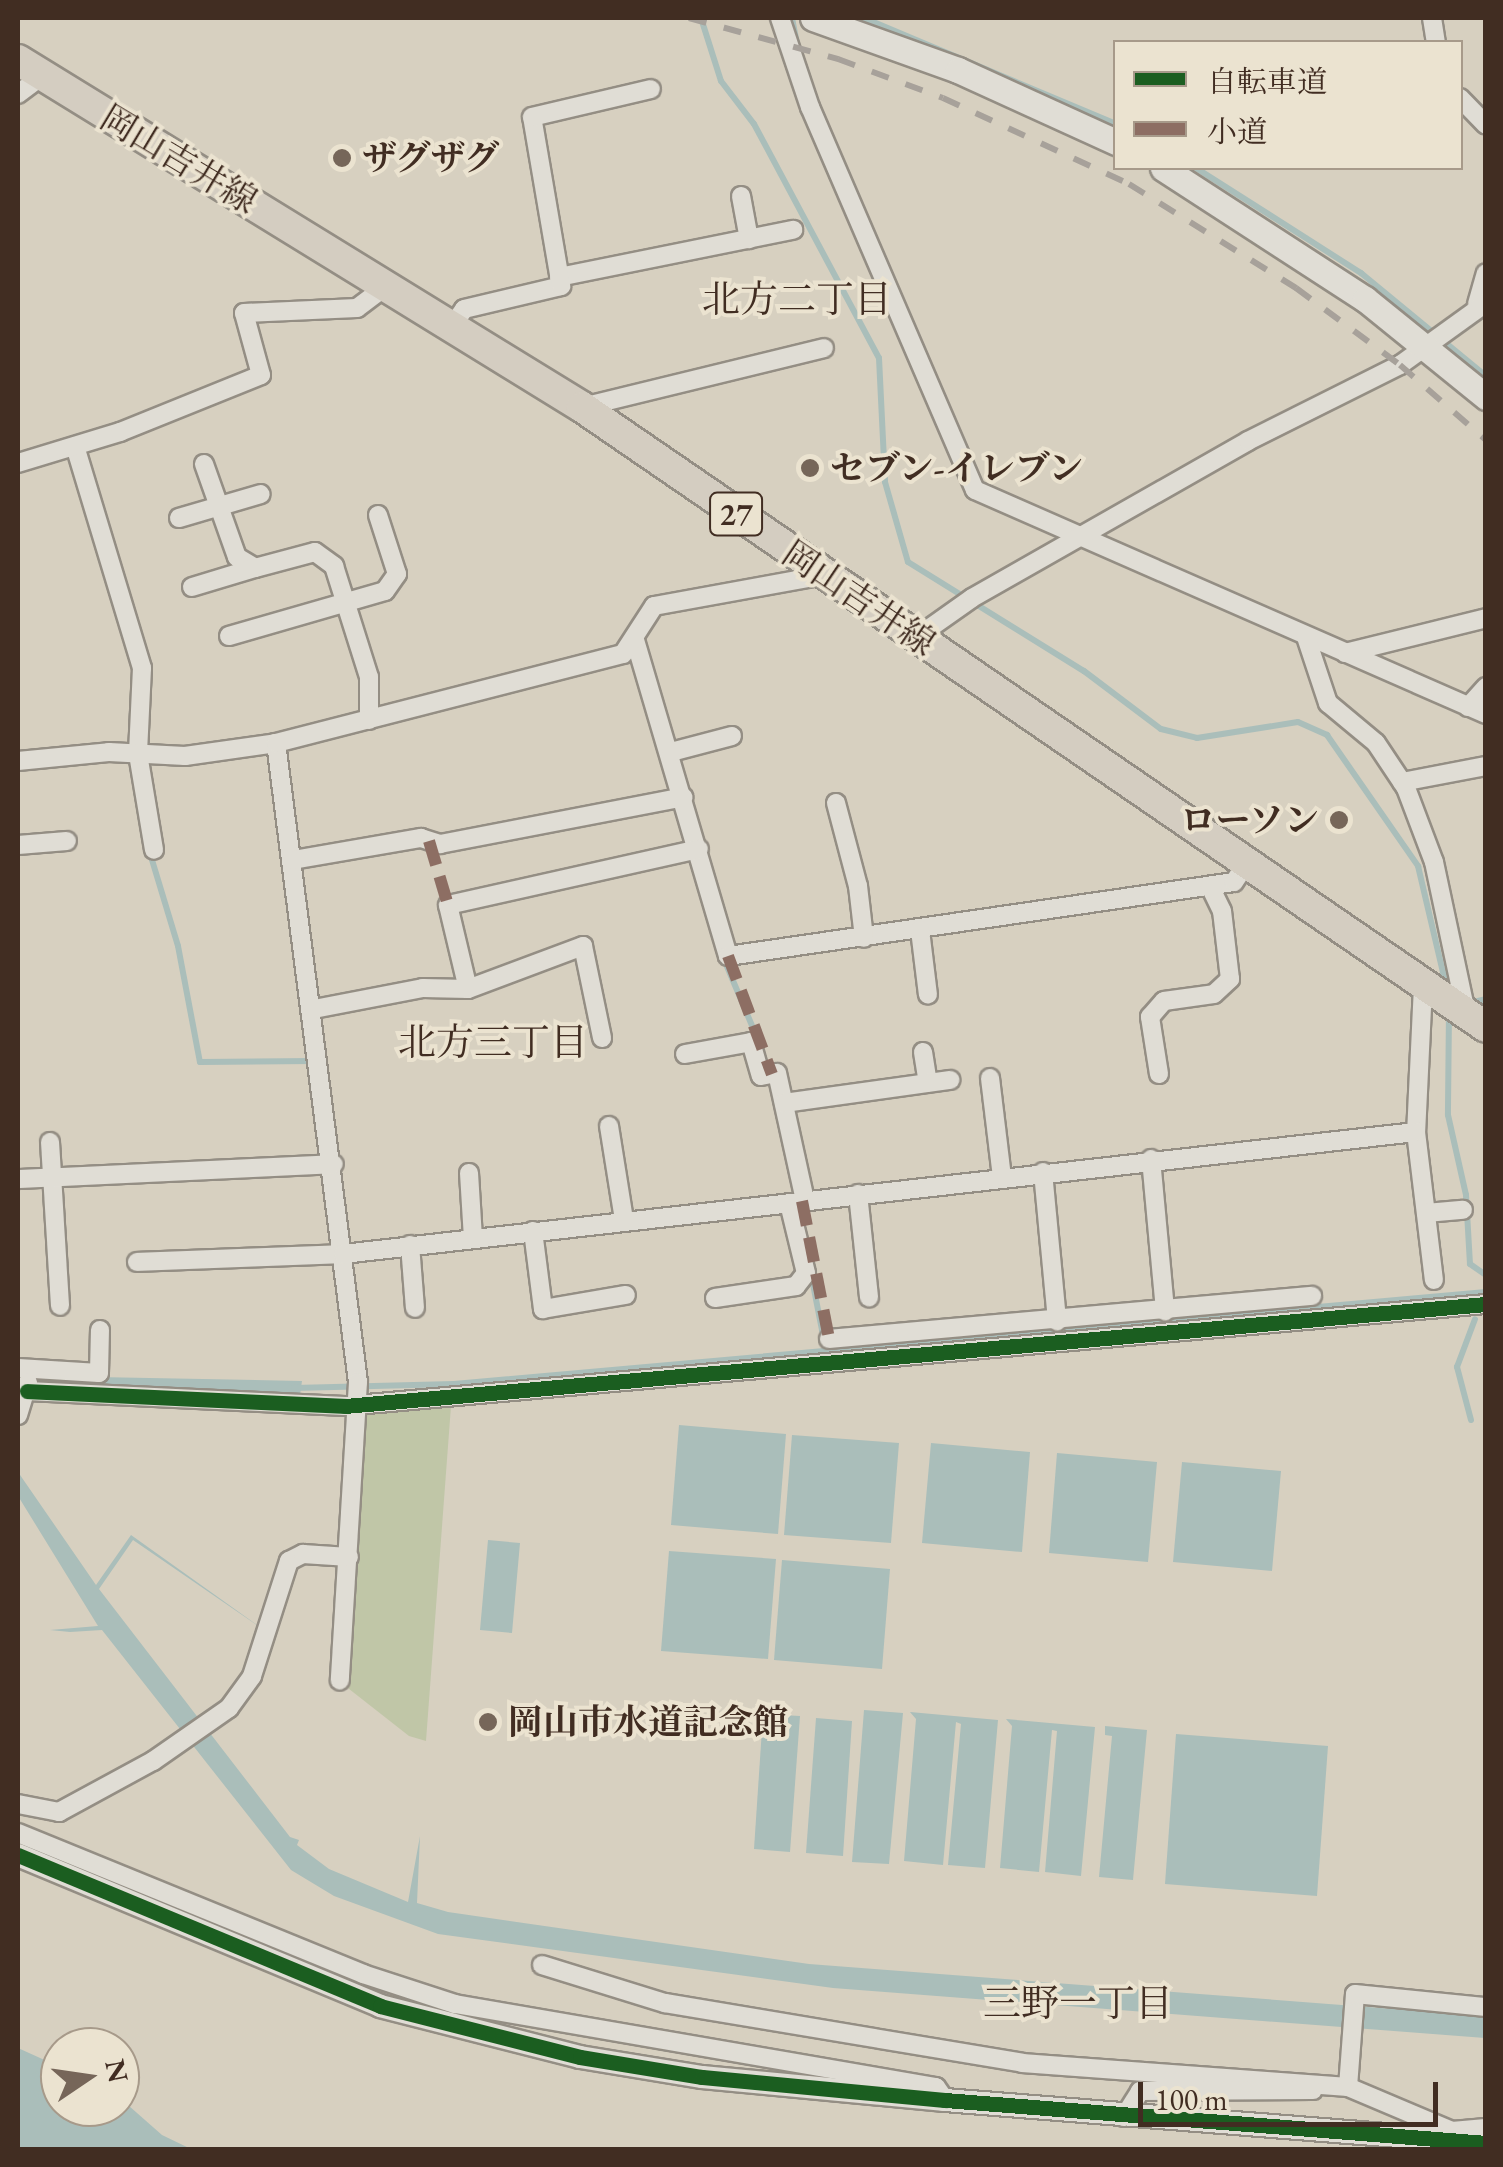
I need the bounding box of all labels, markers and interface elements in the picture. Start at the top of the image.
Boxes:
legend [1113,40,1463,170]
text: 自転車道 [1207,62,1327,101]
street label: 岡山吉井線 [93,96,265,222]
text: 小道 [1207,112,1267,151]
place label: ザグザグ [362,137,502,179]
marker: ザグザグ [331,147,353,169]
district label: 北方二丁目 [702,276,892,322]
place label: セブン-イレブン [830,447,1086,489]
marker: セブン-イレブン [799,457,821,479]
road number: 27 [708,487,764,541]
street label: 岡山吉井線 [775,532,943,664]
place label: ローソン [1179,799,1319,841]
marker: ローソン [1328,809,1350,831]
district label: 北方三丁目 [398,1019,588,1065]
place label: 岡山市水道記念館 [508,1701,788,1743]
marker: 岡山市水道記念館 [477,1711,499,1733]
district label: 三野一丁目 [983,1980,1173,2026]
north arrow [40,2027,140,2127]
text: N [97,2056,137,2086]
scale bar [1143,2062,1443,2124]
text: 100 m [1155,2080,1228,2119]

